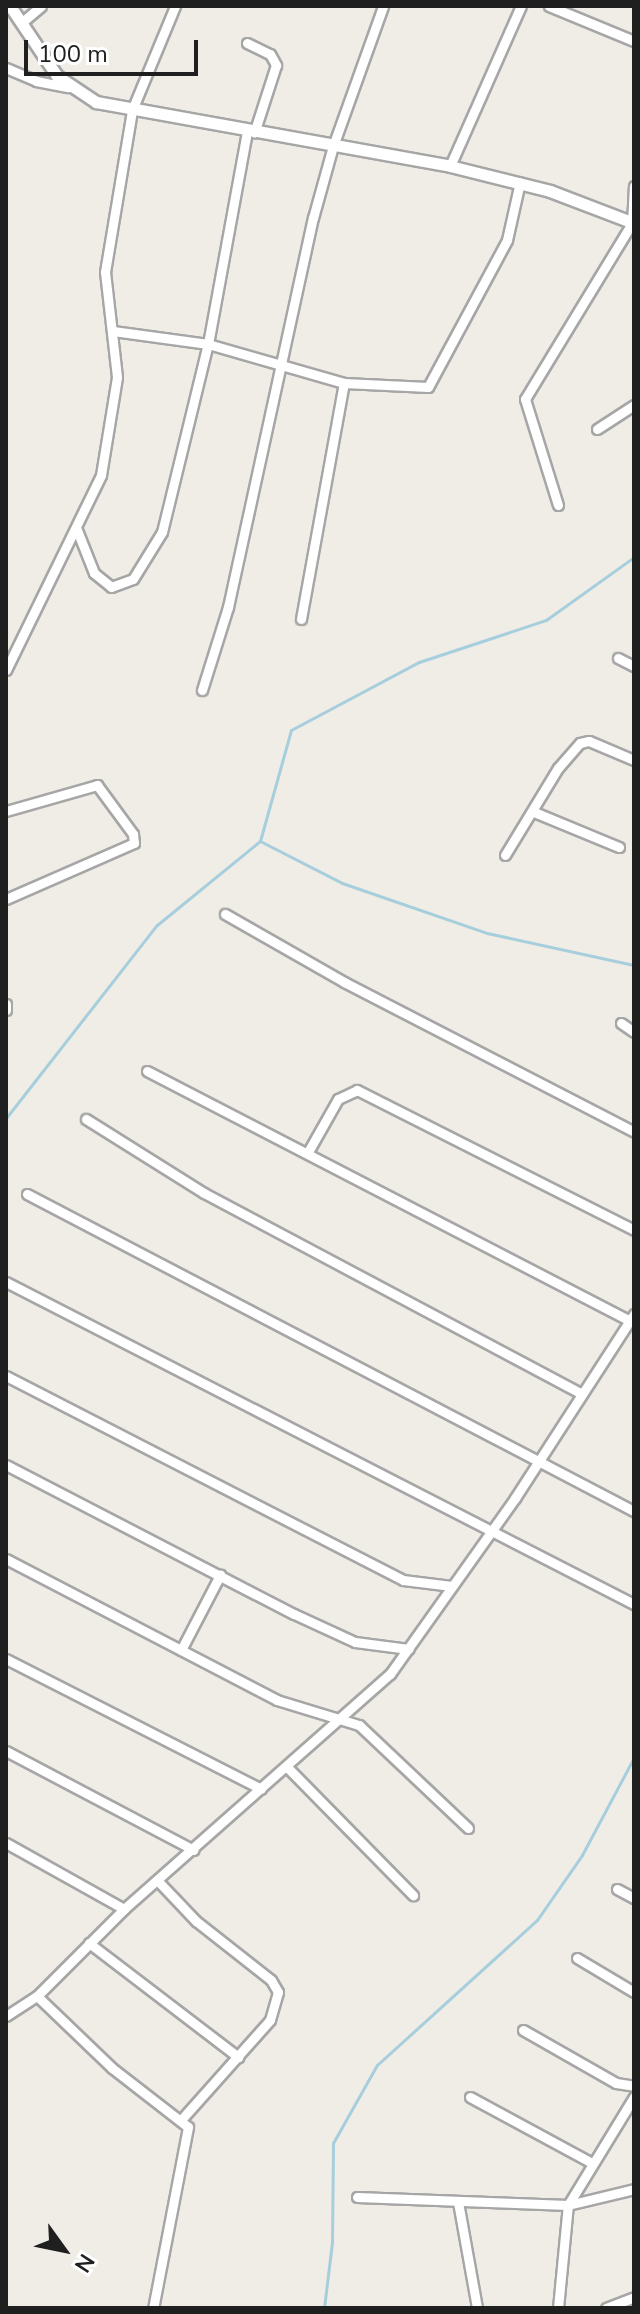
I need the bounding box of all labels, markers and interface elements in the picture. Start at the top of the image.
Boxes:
scale bar [28,24,202,74]
text: 100 m [38,38,108,70]
north arrow [24,2210,104,2290]
text: N [67,2248,101,2278]

